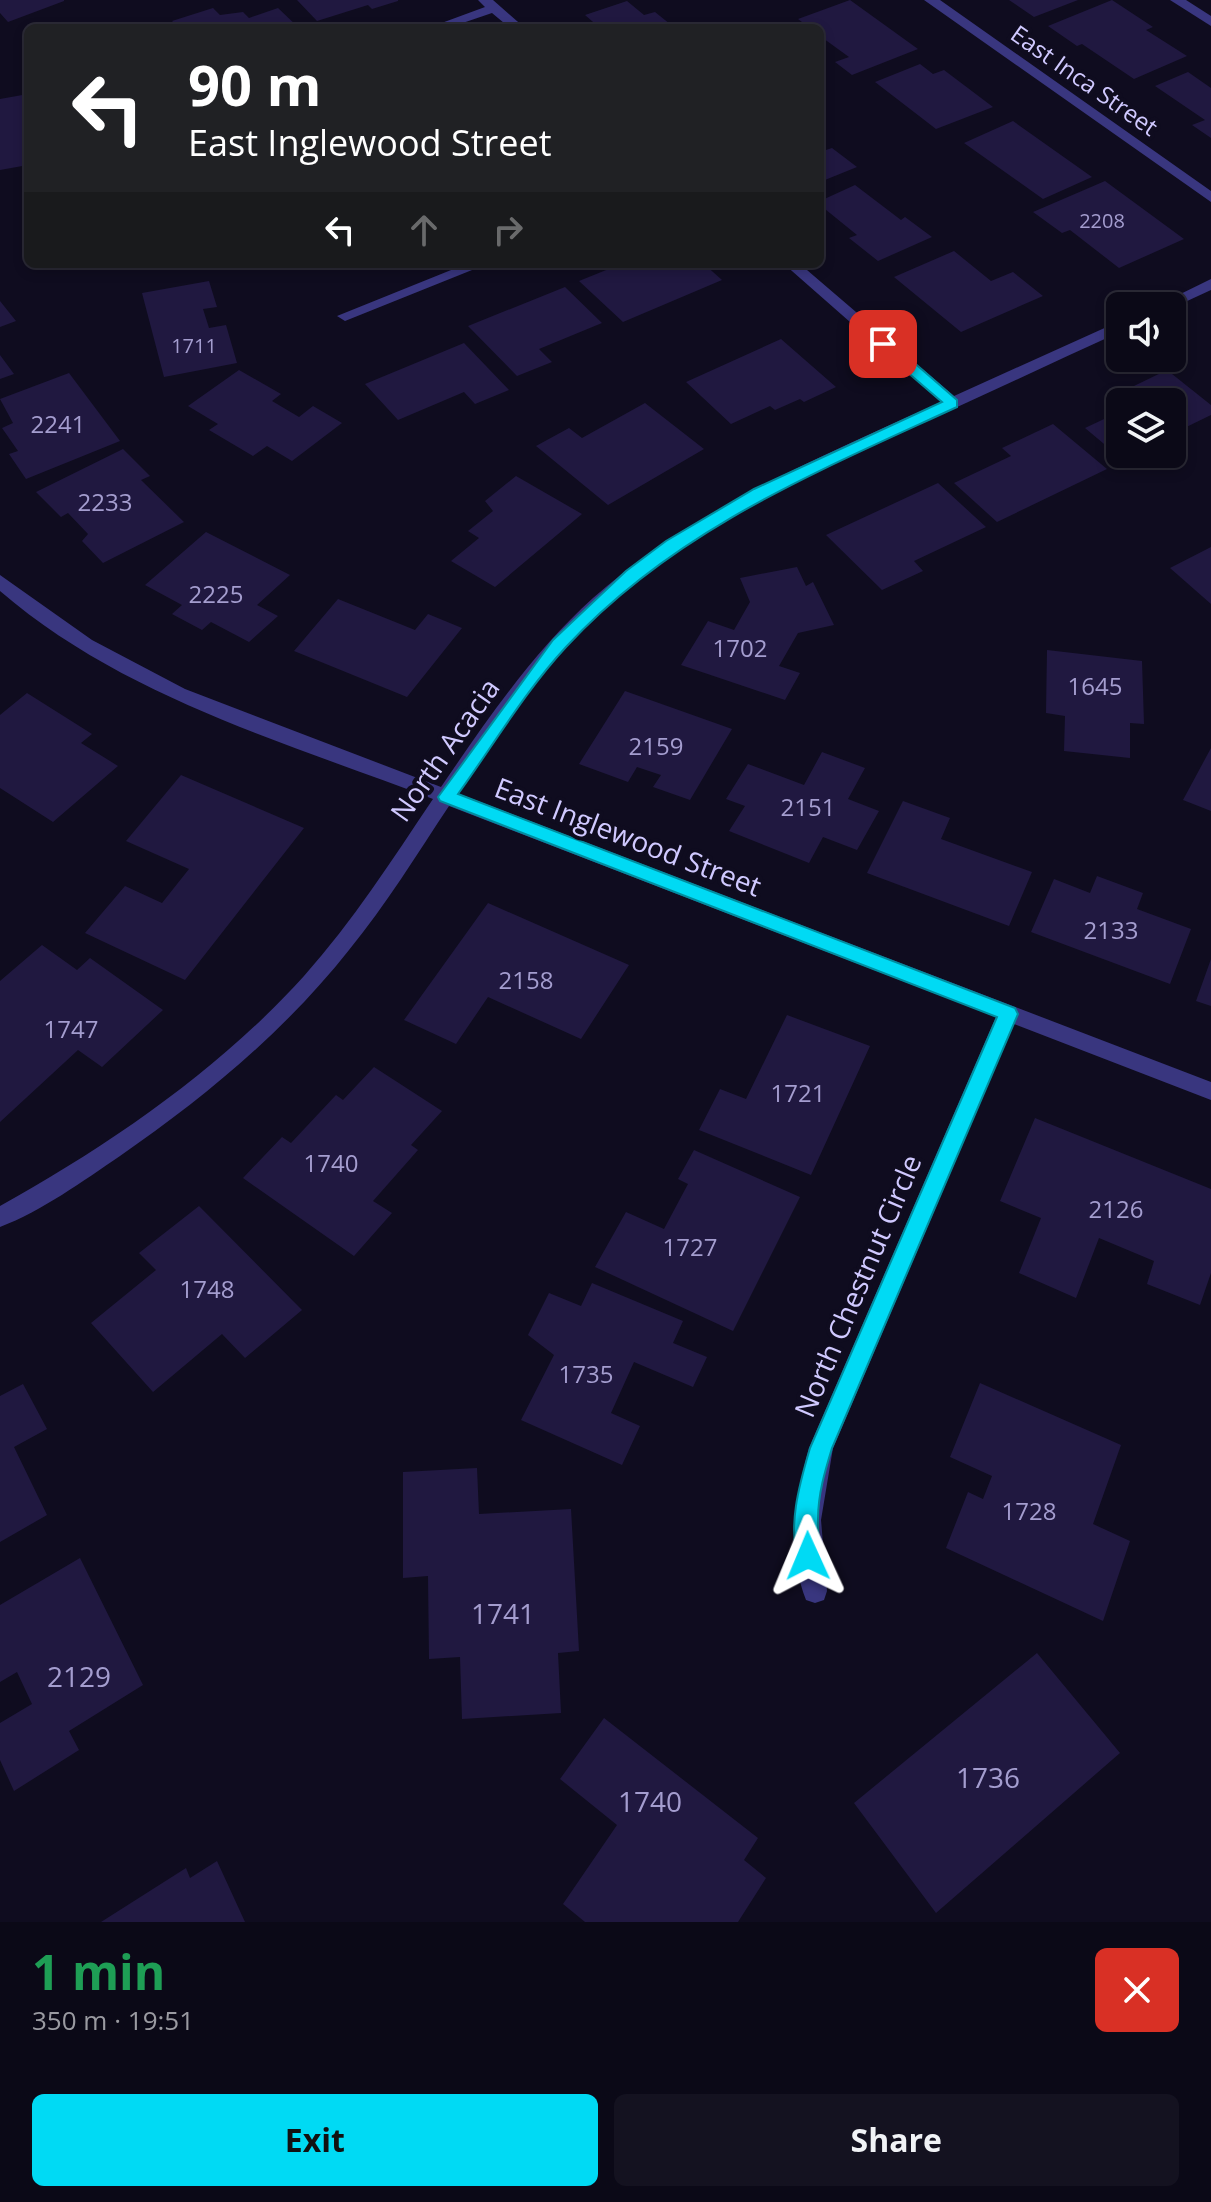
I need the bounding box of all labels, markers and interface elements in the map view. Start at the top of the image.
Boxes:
street label: East Inca Street [1005,17,1165,143]
text: 90 m [188,46,322,122]
icon: left [56,56,160,160]
text: East Inglewood Street [188,118,551,167]
house number: 2208 [1079,207,1125,234]
icon: left [318,208,362,252]
icon: ahead [402,208,446,252]
icon: right [486,208,530,252]
map controls [1106,292,1186,468]
button: sound [1106,292,1186,372]
pin [849,310,917,378]
icon: arrive [861,322,905,366]
house number: 1711 [171,332,217,359]
button: layers [1106,388,1186,468]
house number: 2241 [31,407,85,440]
house number: 2233 [78,485,132,518]
house number: 2225 [189,577,243,610]
house number: 1702 [713,631,767,664]
house number: 1645 [1068,669,1122,702]
street label: North Acacia [381,670,507,829]
house number: 2159 [629,729,683,762]
street label: East Inglewood Street [490,768,767,904]
house number: 2151 [781,790,835,823]
house number: 2133 [1084,913,1138,946]
house number: 2158 [499,963,553,996]
house number: 1747 [44,1012,98,1045]
house number: 1721 [771,1076,825,1109]
house number: 1740 [304,1146,358,1179]
street label: North Chestnut Circle [785,1149,930,1423]
house number: 2126 [1089,1192,1143,1225]
house number: 1727 [663,1230,717,1263]
house number: 1748 [180,1272,234,1305]
house number: 1735 [559,1357,613,1390]
house number: 1728 [1002,1494,1056,1527]
position arrow [766,1514,850,1598]
house number: 1741 [471,1594,535,1632]
house number: 2129 [47,1657,111,1695]
house number: 1736 [956,1758,1020,1796]
house number: 1740 [618,1782,682,1820]
text: 1 min [32,1939,165,2004]
button: close [1095,1948,1179,2032]
text: 350 m · 19:51 [32,2002,194,2038]
button: Exit [32,2094,598,2186]
button: Share [614,2094,1179,2186]

